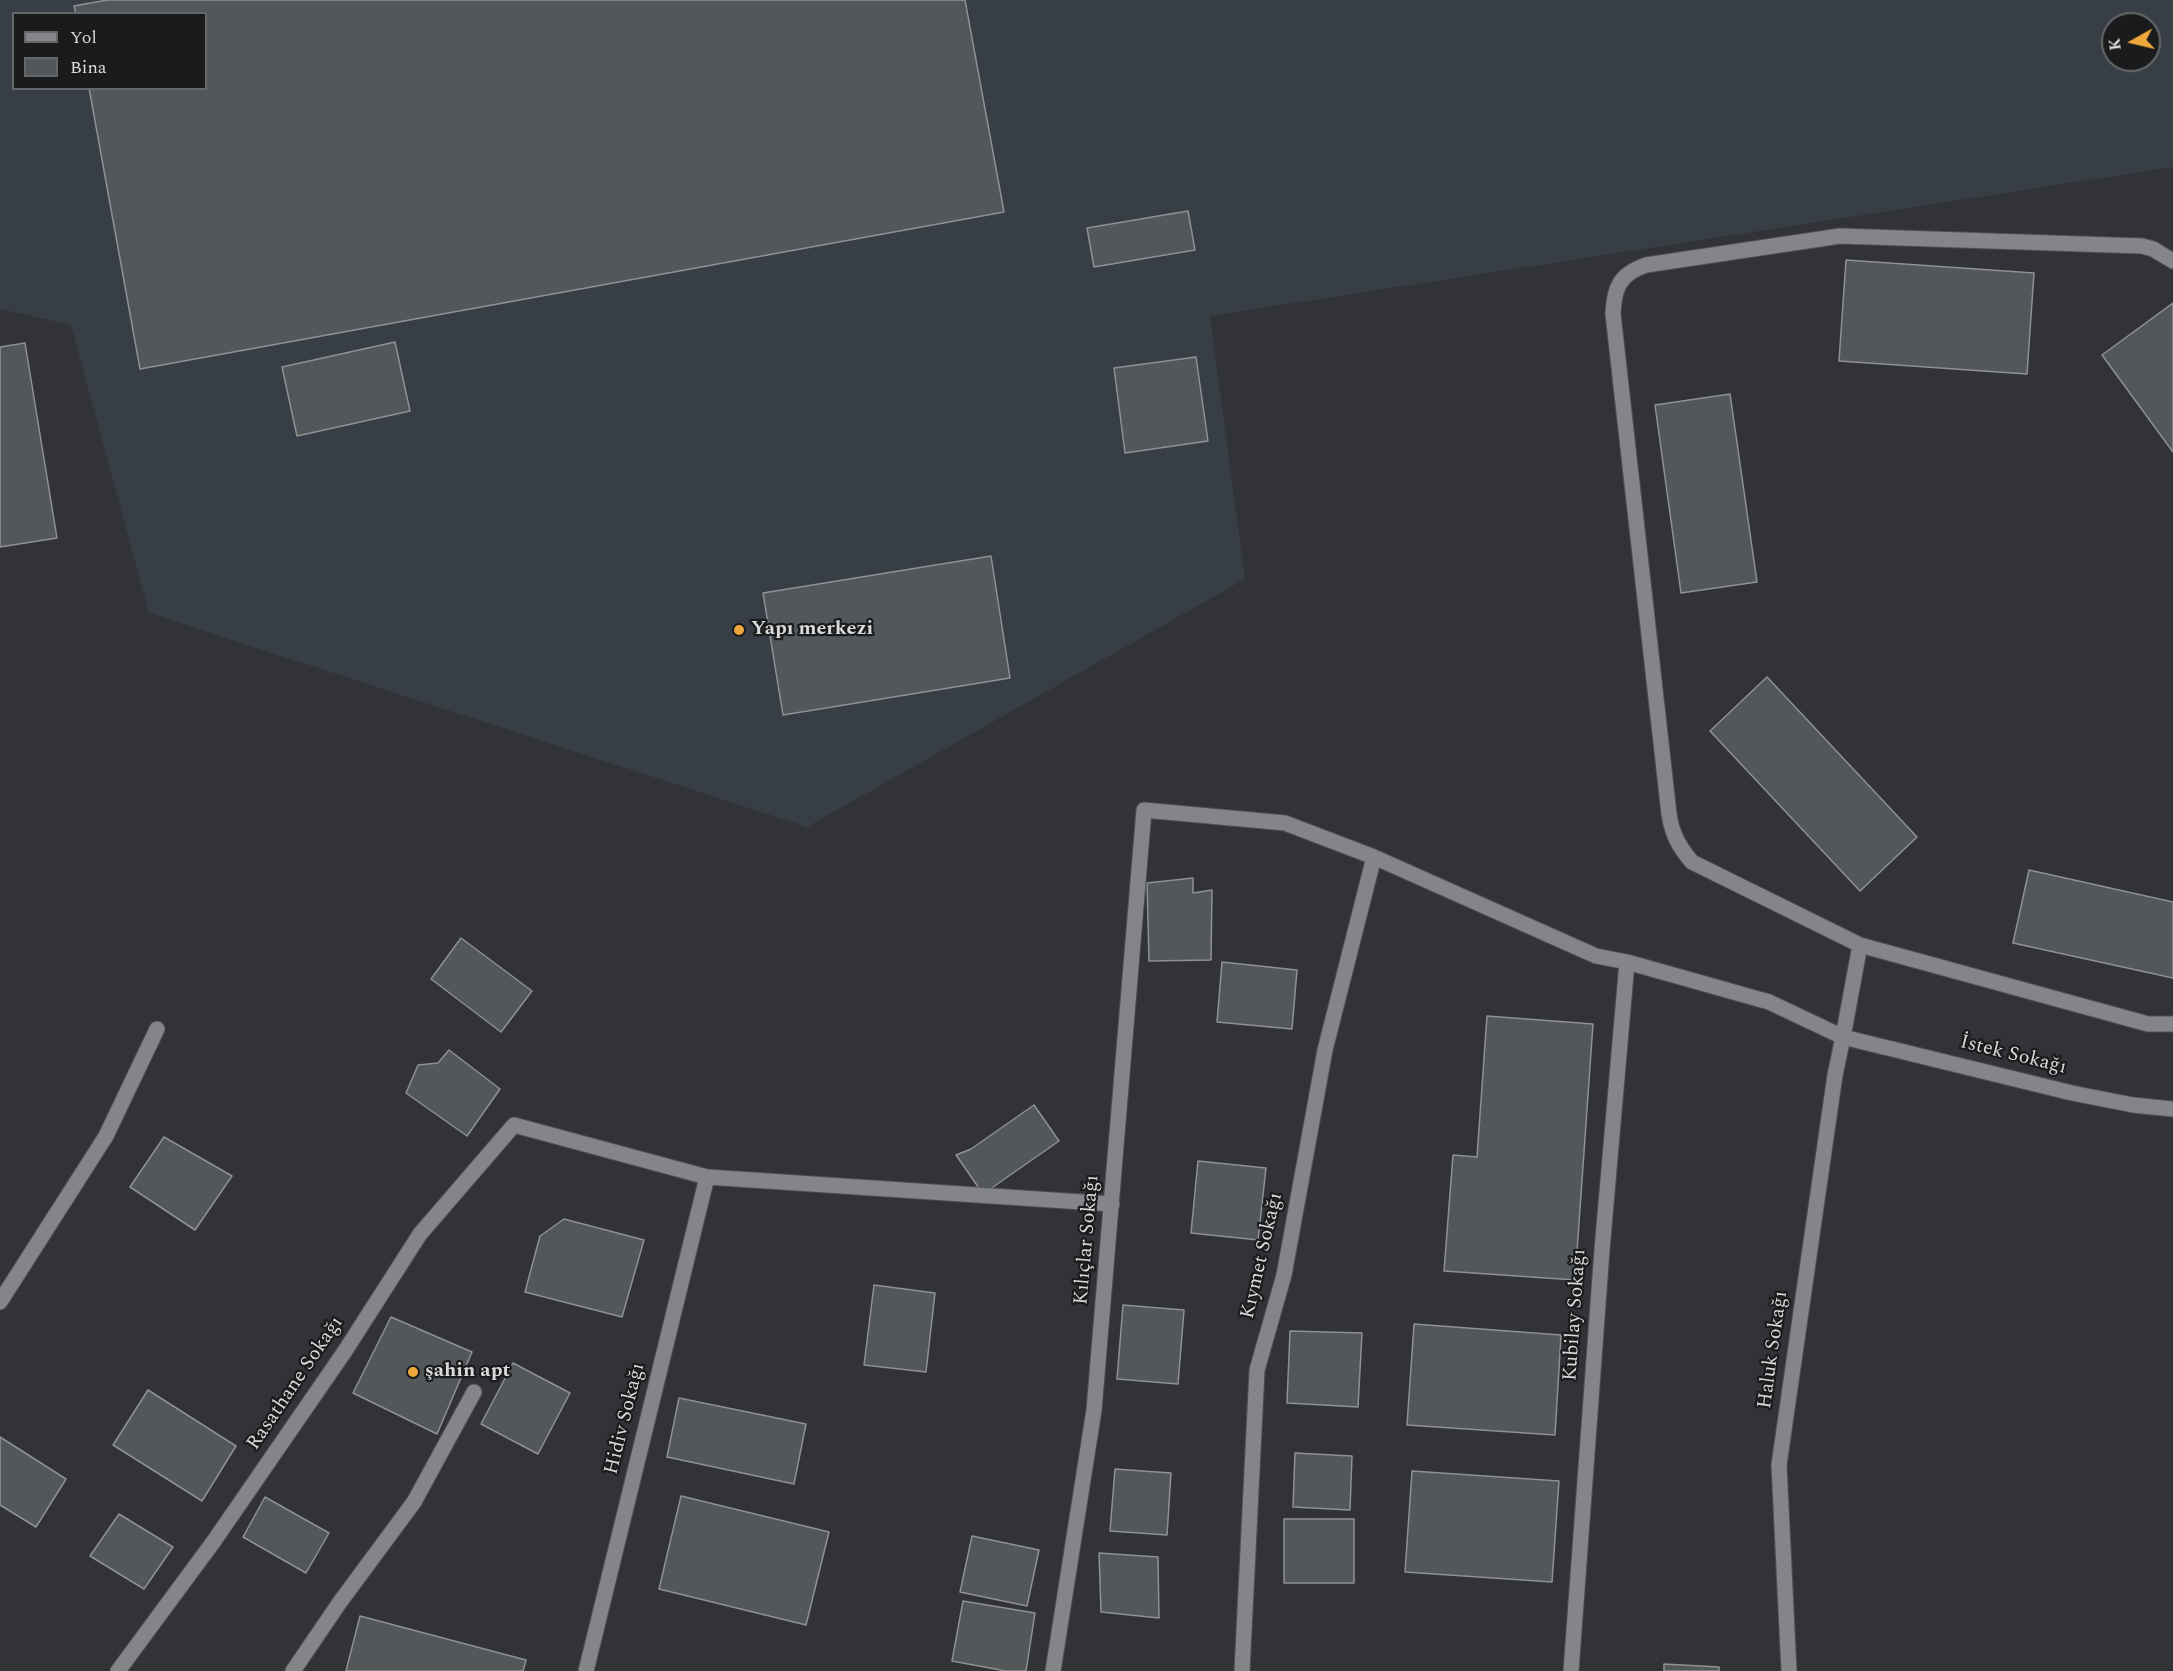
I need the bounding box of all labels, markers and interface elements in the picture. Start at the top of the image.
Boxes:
legend [12,12,207,90]
north arrow [2101,12,2161,72]
text: Yol [70,24,97,51]
text: K [2102,36,2128,52]
text: Bina [70,54,107,81]
place label: Yapı merkezi [751,618,873,642]
marker: Yapı merkezi [732,623,746,637]
street label: İstek Sokağı [1957,1031,2069,1081]
street label: Kılıçlar Sokağı [1070,1174,1106,1306]
street label: Kıymet Sokağı [1237,1191,1289,1321]
street label: Kubilay Sokağı [1559,1248,1593,1382]
street label: Haluk Sokağı [1754,1290,1794,1410]
street label: Rasathane Sokağı [242,1313,350,1455]
place label: şahin apt [425,1360,510,1384]
street label: Hidiv Sokağı [601,1361,651,1477]
marker: şahin apt [406,1365,420,1379]

